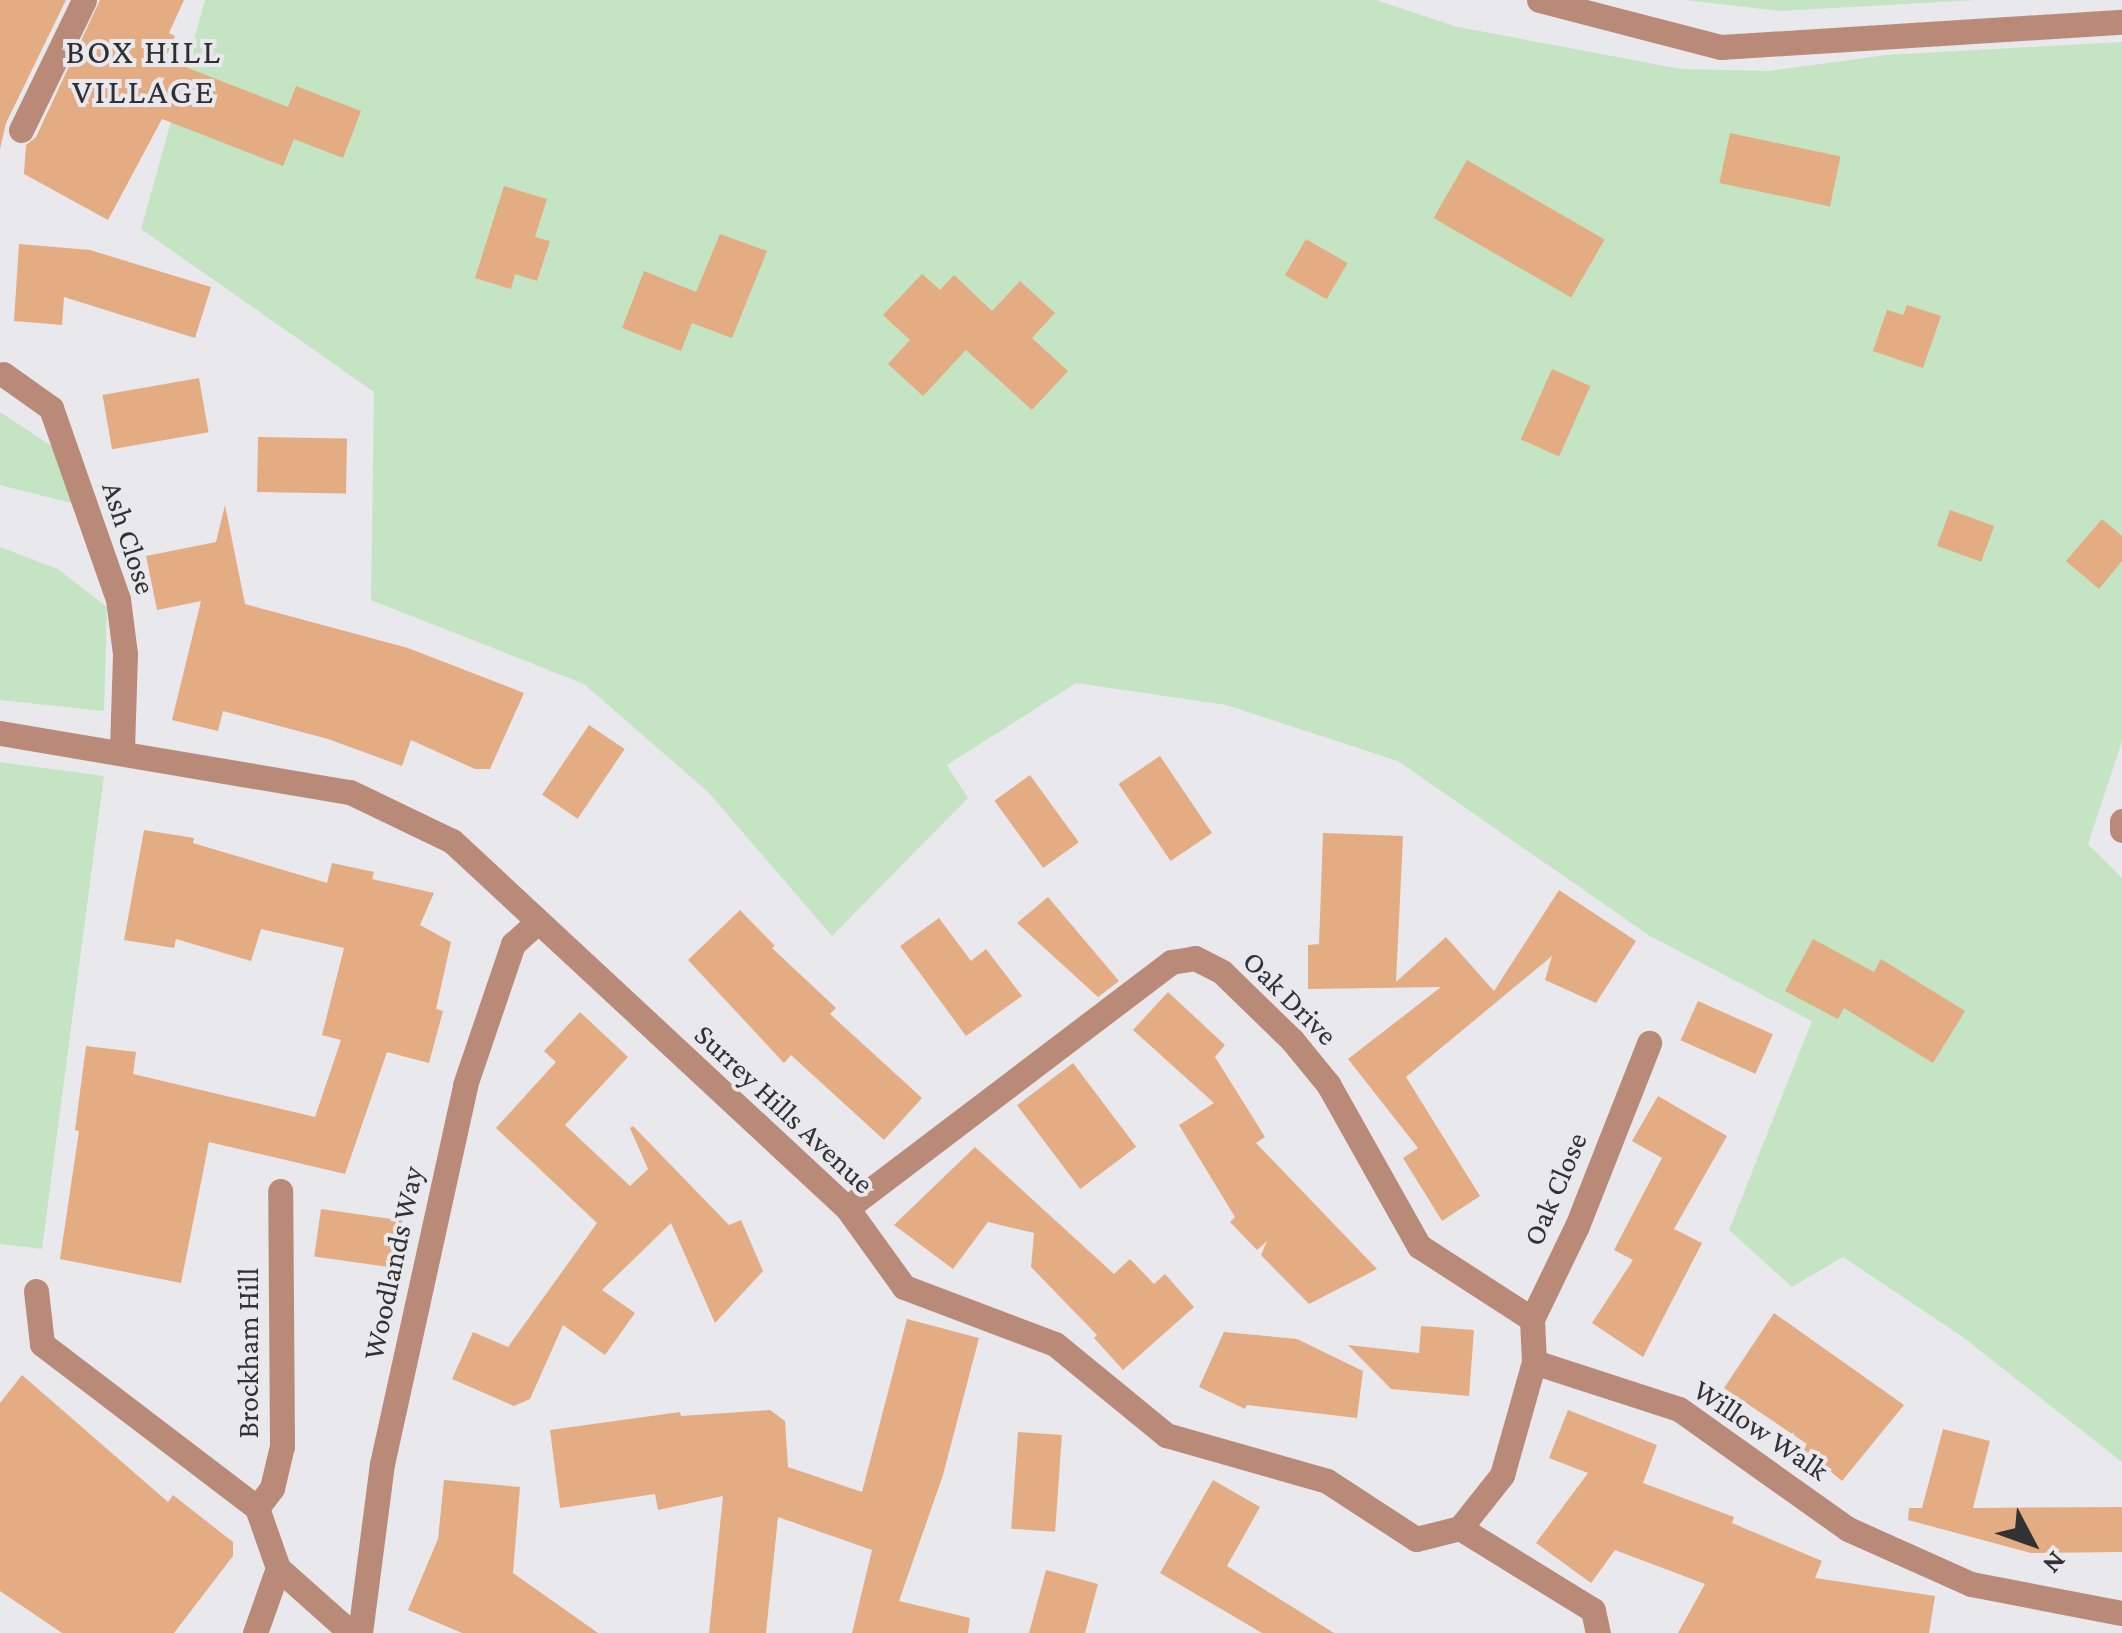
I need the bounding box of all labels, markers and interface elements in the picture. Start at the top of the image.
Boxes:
district label: BOX HILL VILLAGE [65,31,223,113]
street label: Ash Close [94,477,164,599]
street label: Oak Drive [1235,943,1345,1053]
street label: Surrey Hills Avenue [687,1017,881,1201]
street label: Oak Close [1515,1127,1595,1251]
street label: Woodlands Way [355,1163,431,1363]
street label: Brockham Hill [230,1268,266,1438]
street label: Willow Walk [1686,1372,1836,1488]
north arrow [1982,1493,2082,1593]
text: N [2037,1546,2073,1580]

